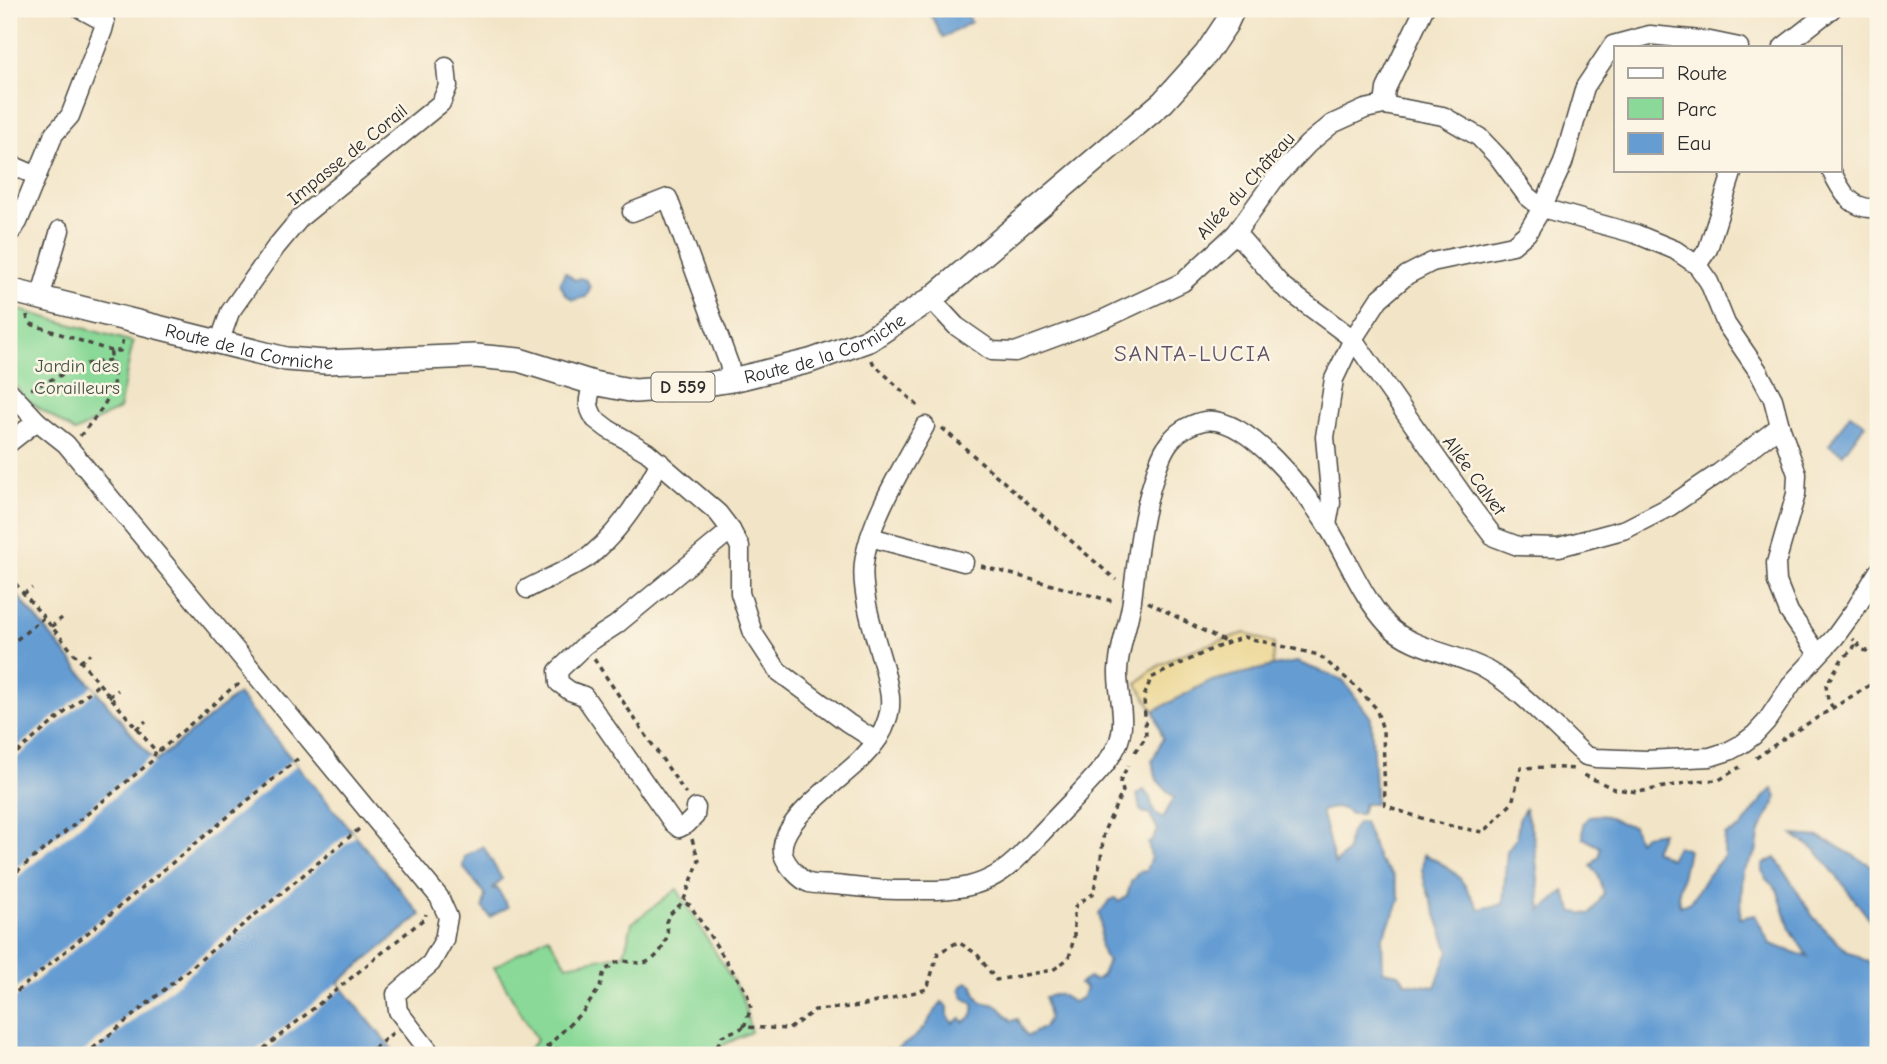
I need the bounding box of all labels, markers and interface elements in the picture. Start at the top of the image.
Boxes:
legend [1614,46,1842,172]
text: Route [1677,61,1727,85]
text: Parc [1677,97,1717,121]
street label: Impasse de Corail [283,100,412,210]
street label: Allée du Château [1192,128,1300,244]
text: Eau [1677,131,1711,155]
street label: Route de la Corniche [742,309,910,389]
street label: Route de la Corniche [163,319,333,374]
district label: SANTA-LUCIA [1114,340,1272,367]
park label: Jardin des Corailleurs [34,355,120,399]
road number: D 559 [652,372,714,402]
street label: Allée Calvet [1438,432,1511,520]

